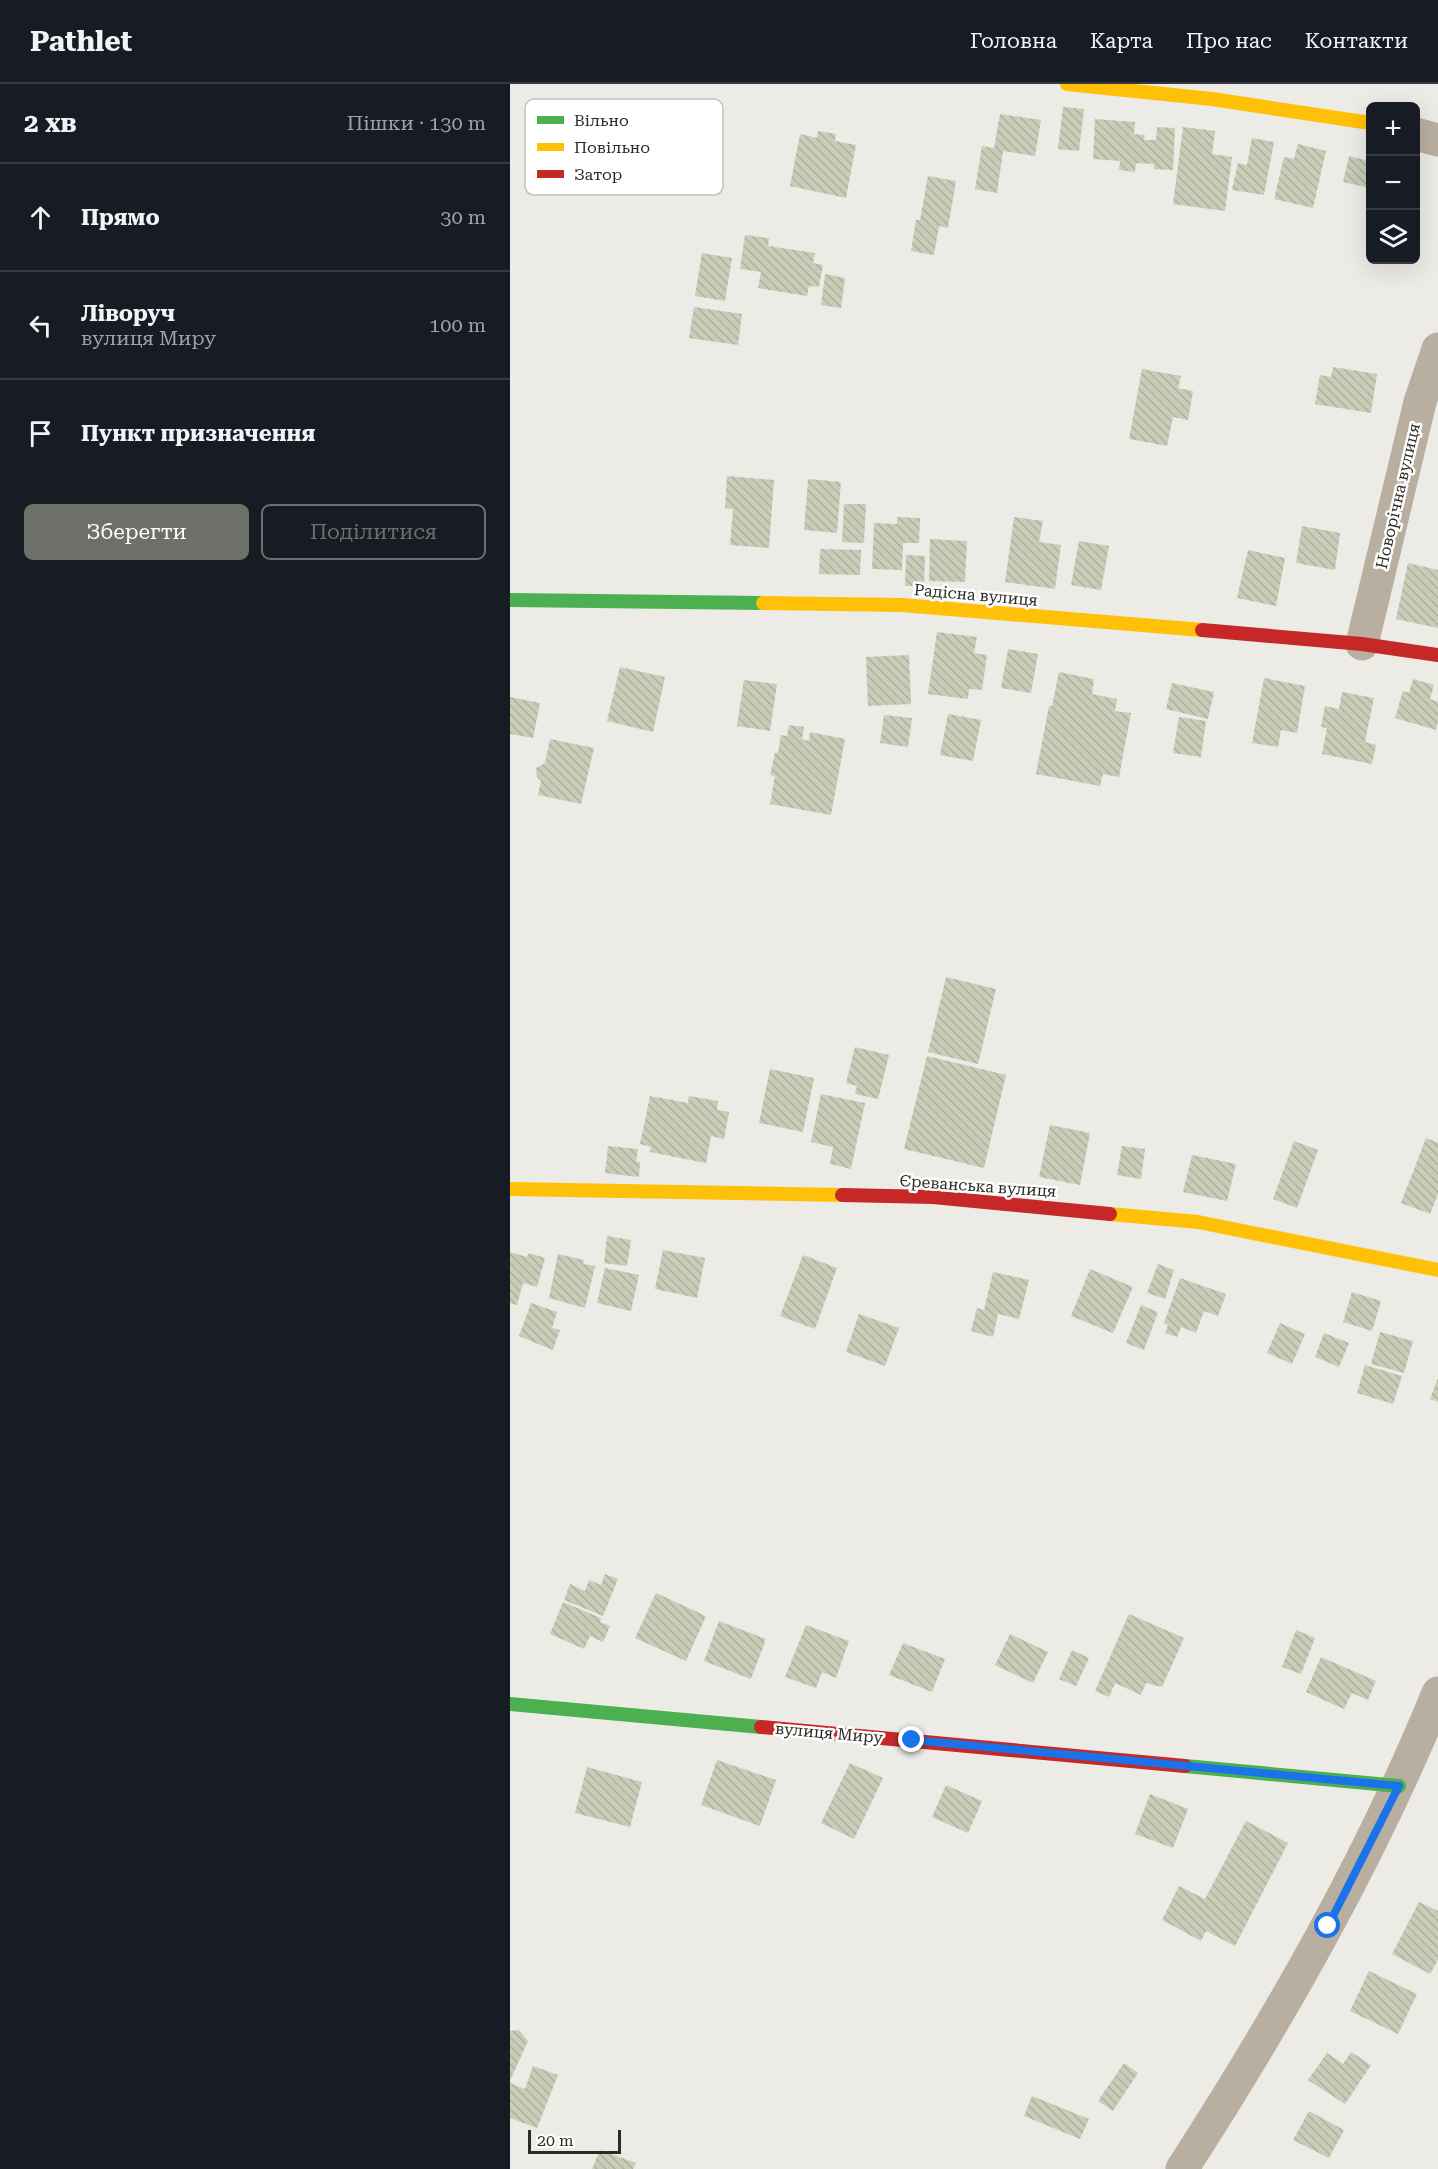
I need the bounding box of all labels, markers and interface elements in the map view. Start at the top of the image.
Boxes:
text: Pathlet [30,25,132,58]
text: Головна [970,29,1057,53]
text: Карта [1090,29,1153,53]
text: Про нас [1186,29,1272,53]
text: Контакти [1305,29,1408,53]
legend [525,99,723,195]
map controls [1366,102,1420,264]
button: + [1366,102,1420,156]
text: 2 хв [24,108,77,138]
text: Пішки · 130 m [347,111,486,135]
text: Вільно [574,111,629,130]
text: Повільно [574,138,650,157]
button: − [1366,156,1420,210]
text: Затор [574,165,622,184]
icon: ahead [24,201,57,234]
text: Прямо [81,205,160,230]
text: 30 m [440,205,486,229]
button: layers [1366,210,1420,264]
text: Ліворуч [81,301,175,326]
icon: left [24,309,57,342]
text: 100 m [429,313,486,337]
text: вулиця Миру [81,326,216,350]
icon: arrive [24,417,57,450]
text: Пункт призначення [81,421,315,446]
street label: Новорічна вулиця [1372,421,1424,571]
button: Зберегти [24,504,249,560]
button: Поділитися [261,504,486,560]
street label: Радісна вулиця [913,580,1039,610]
street label: Єреванська вулиця [899,1171,1057,1201]
street label: вулиця Миру [774,1719,884,1747]
route end [898,1726,924,1752]
route start [1314,1912,1340,1938]
scale bar [528,2127,621,2154]
text: 20 m [537,2131,574,2150]

